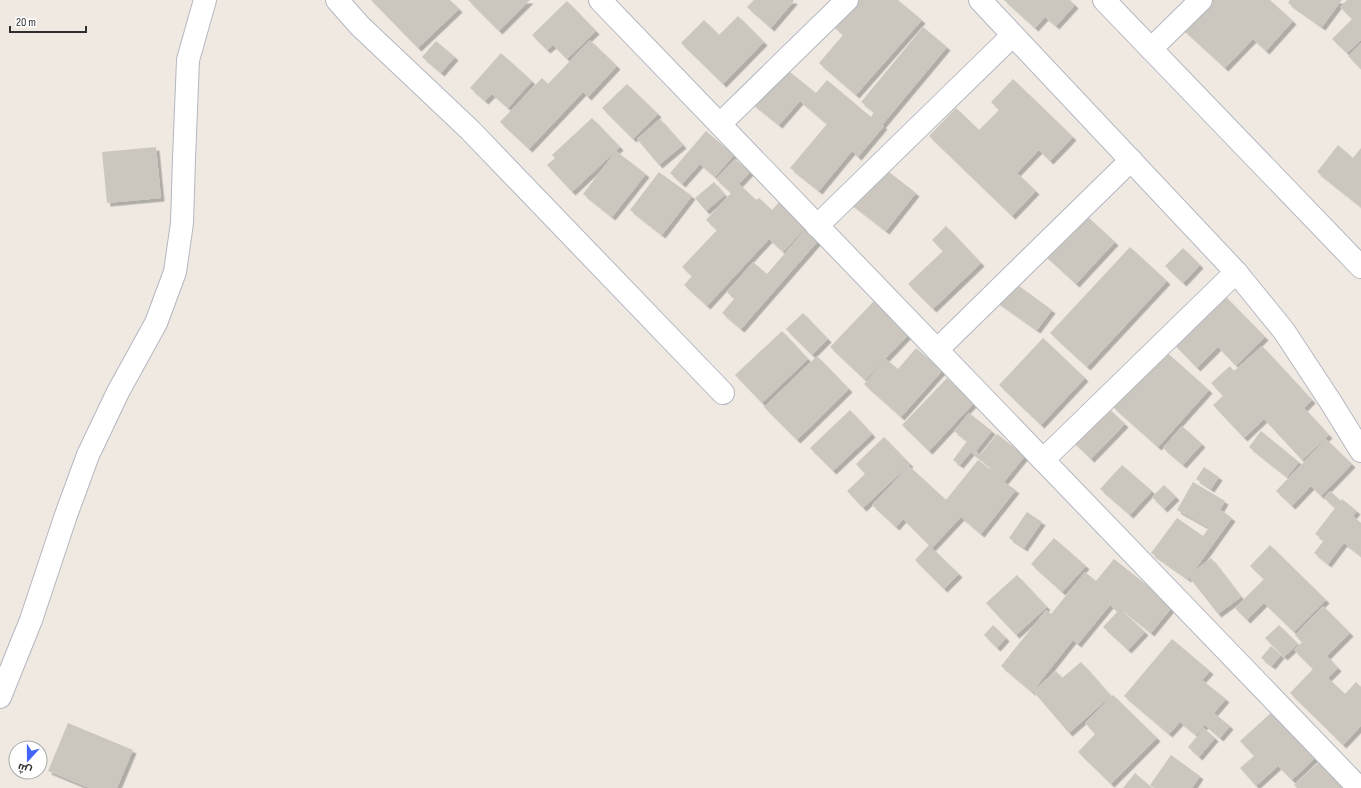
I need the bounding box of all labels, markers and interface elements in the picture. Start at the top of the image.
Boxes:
scale bar [10,8,86,34]
text: 20 m [16,15,36,30]
north arrow [8,740,48,780]
text: ش [16,760,34,777]

